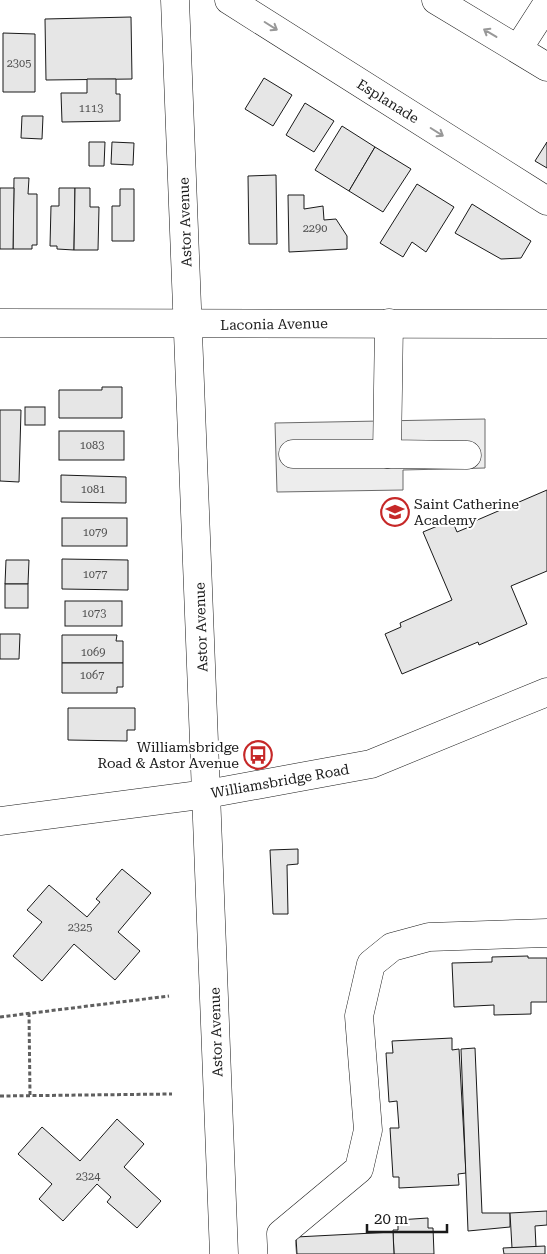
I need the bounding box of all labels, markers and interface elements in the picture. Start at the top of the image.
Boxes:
one-way arrow [263,21,277,31]
one-way arrow [484,27,498,37]
house number: 2305 [7,57,31,70]
street label: Esplanade [354,76,422,126]
house number: 1113 [79,102,103,115]
one-way arrow [430,127,444,137]
street label: Astor Avenue [175,177,195,267]
house number: 2290 [303,222,327,235]
street label: Laconia Avenue [220,315,328,333]
house number: 1083 [80,439,104,452]
house number: 1081 [81,483,105,496]
place label: Saint Catherine Academy [414,496,519,528]
school or university icon: Saint Catherine Academy [380,497,410,527]
house number: 1079 [83,526,107,539]
house number: 1077 [83,568,107,581]
street label: Astor Avenue [191,582,211,672]
house number: 1073 [82,607,106,620]
house number: 1069 [81,646,105,659]
house number: 1067 [80,669,104,682]
place label: Williamsbridge Road & Astor Avenue [97,739,239,771]
bus stop icon: Williamsbridge Road & Astor Avenue [243,740,273,770]
street label: Williamsbridge Road [210,761,350,801]
house number: 2325 [68,921,92,934]
street label: Astor Avenue [206,987,226,1077]
house number: 2324 [76,1170,101,1183]
scale bar [367,1202,447,1234]
text: 20 m [374,1210,409,1228]

